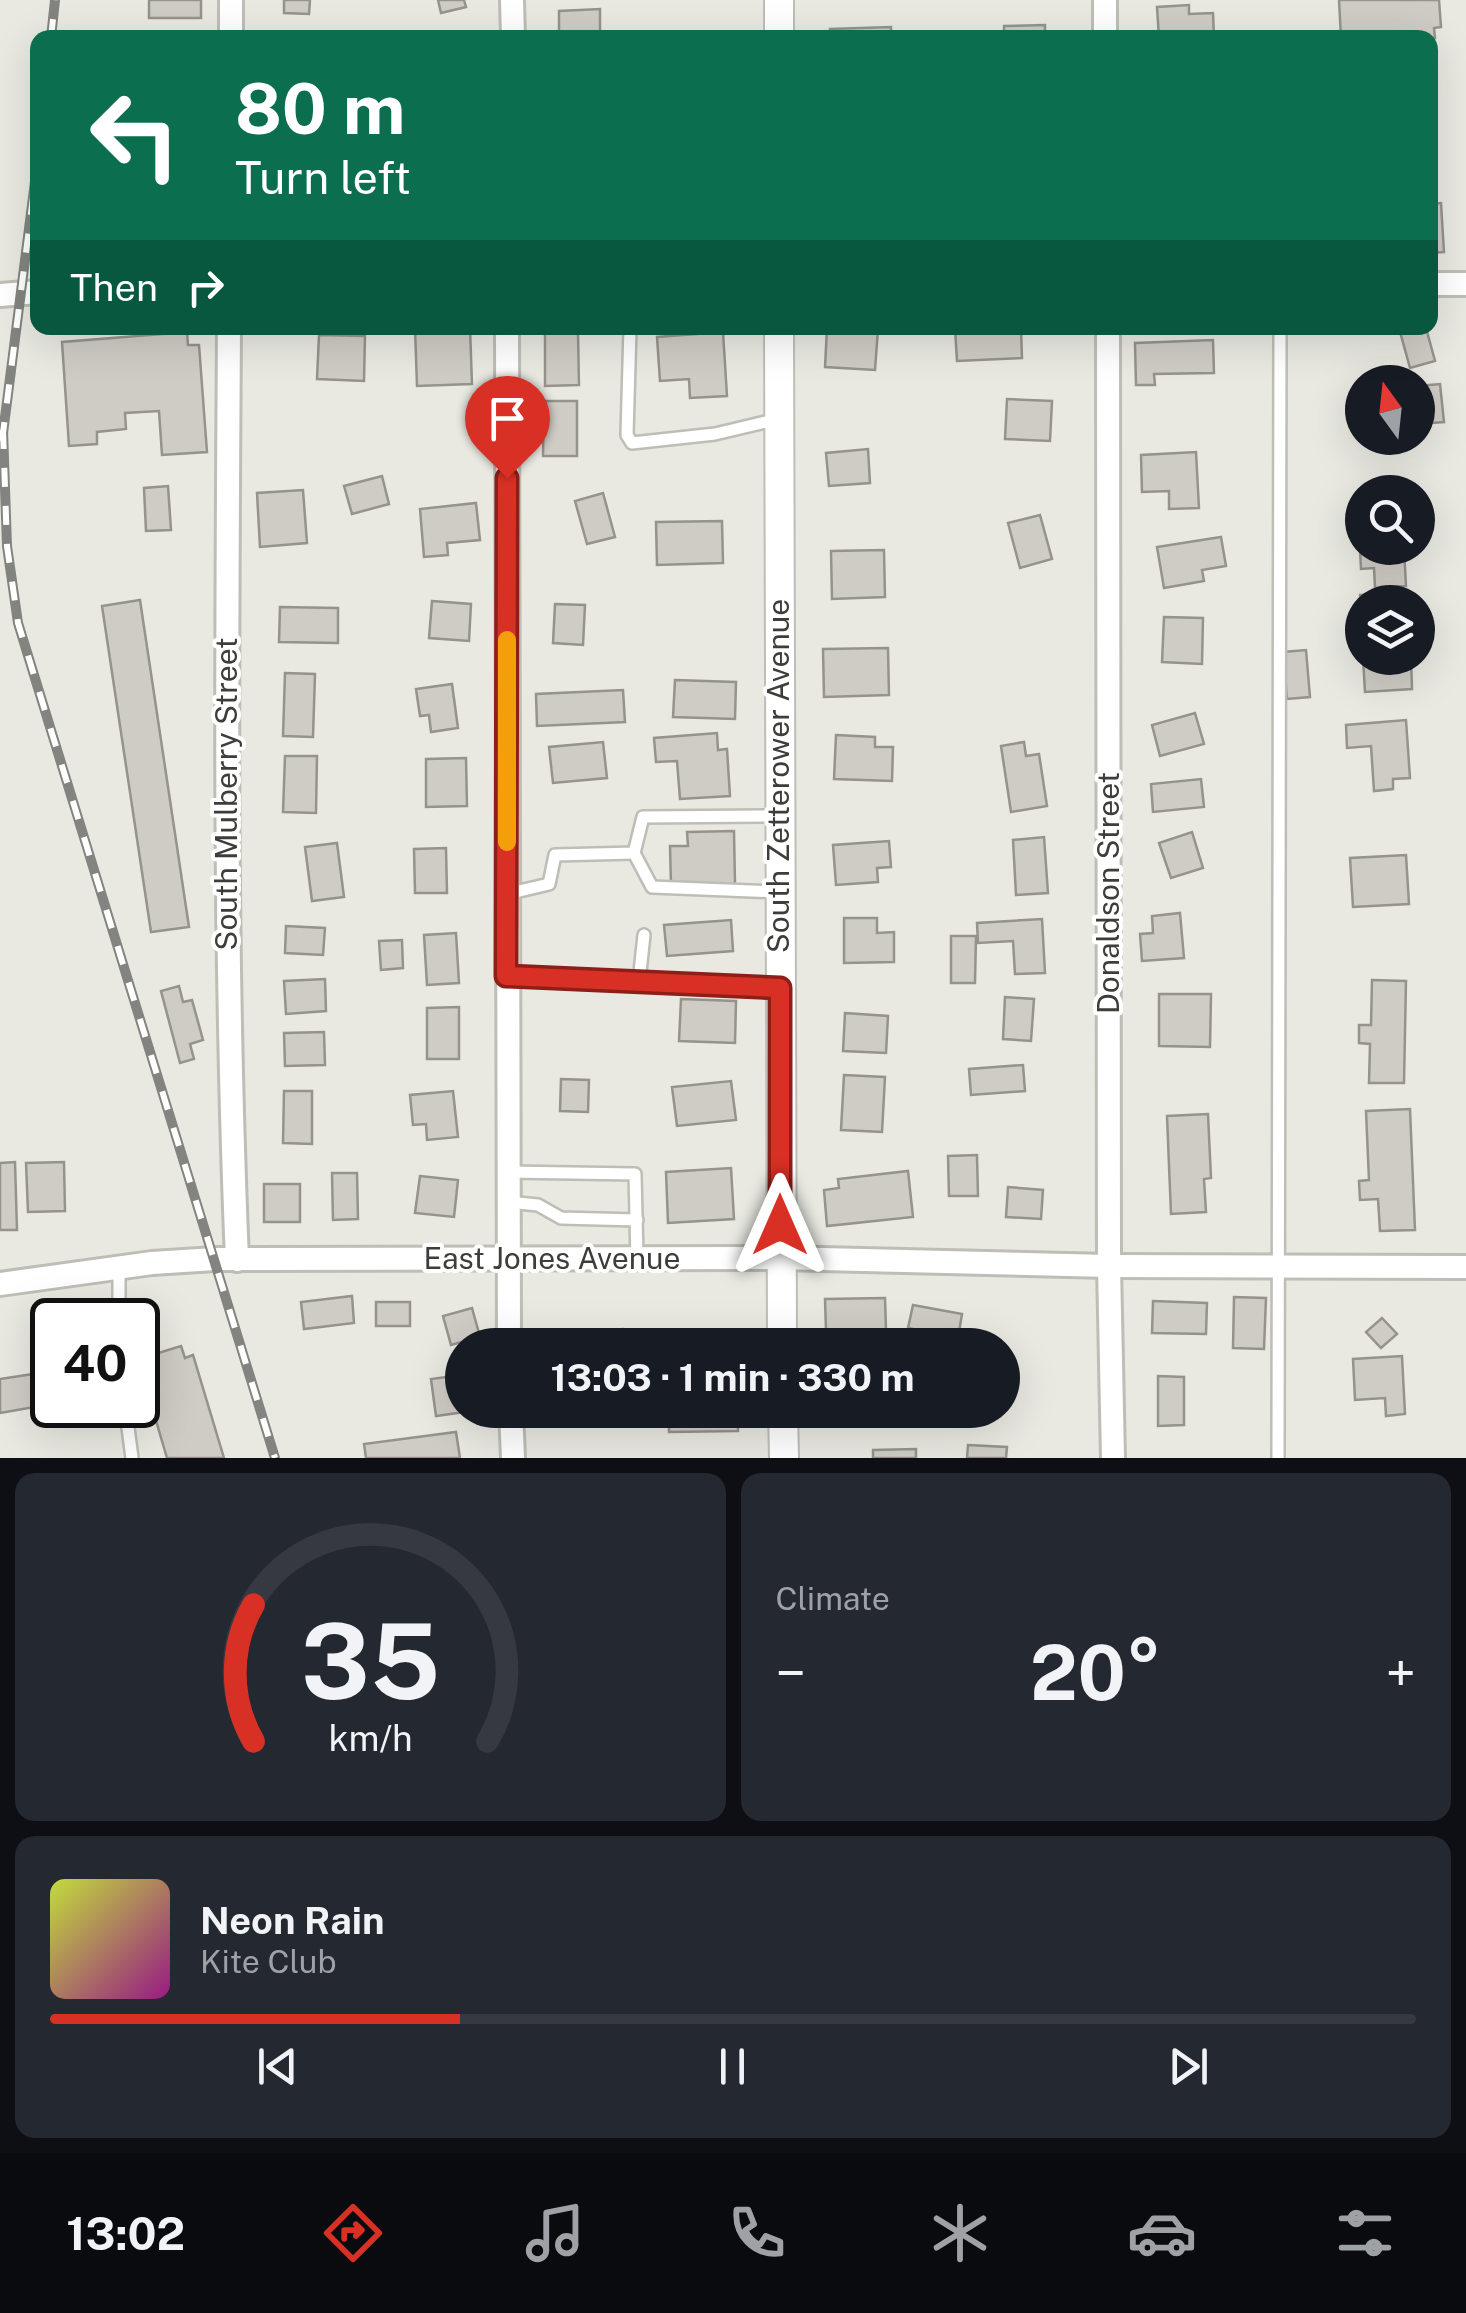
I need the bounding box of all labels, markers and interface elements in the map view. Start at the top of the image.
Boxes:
text: 80 m [235,67,405,150]
icon: left [70,70,200,200]
text: Turn left [235,151,411,204]
icon: right [178,260,233,315]
text: Then [70,265,158,310]
north arrow [1345,365,1435,455]
map controls [1345,365,1435,675]
pin [465,376,550,479]
icon: arrive [480,391,535,446]
button: search [1345,475,1435,565]
button: layers [1345,585,1435,675]
street label: South Zetterower Avenue [760,599,796,953]
street label: South Mulberry Street [208,637,244,951]
street label: Donaldson Street [1090,772,1126,1014]
position arrow [728,1173,832,1277]
street label: East Jones Avenue [424,1240,680,1276]
speed limit sign: 40 [30,1298,160,1428]
text: 13:03 · 1 min · 330 m [550,1355,915,1400]
text: Climate [776,1580,890,1617]
text: 35 [301,1600,440,1722]
text: 20° [1030,1629,1162,1717]
text: − [776,1641,806,1705]
text: + [1385,1641,1416,1705]
text: km/h [328,1717,412,1759]
text: Neon Rain [200,1898,384,1943]
text: Kite Club [200,1943,337,1980]
icon: previous [250,2039,305,2094]
icon: pause [705,2039,760,2094]
icon: next [1161,2039,1216,2094]
icon: directions [318,2198,388,2268]
icon: music [520,2198,590,2268]
icon: phone [722,2198,792,2268]
icon: climate [925,2198,995,2268]
icon: car [1127,2198,1197,2268]
icon: filters [1330,2198,1400,2268]
text: 13:02 [66,2207,185,2260]

